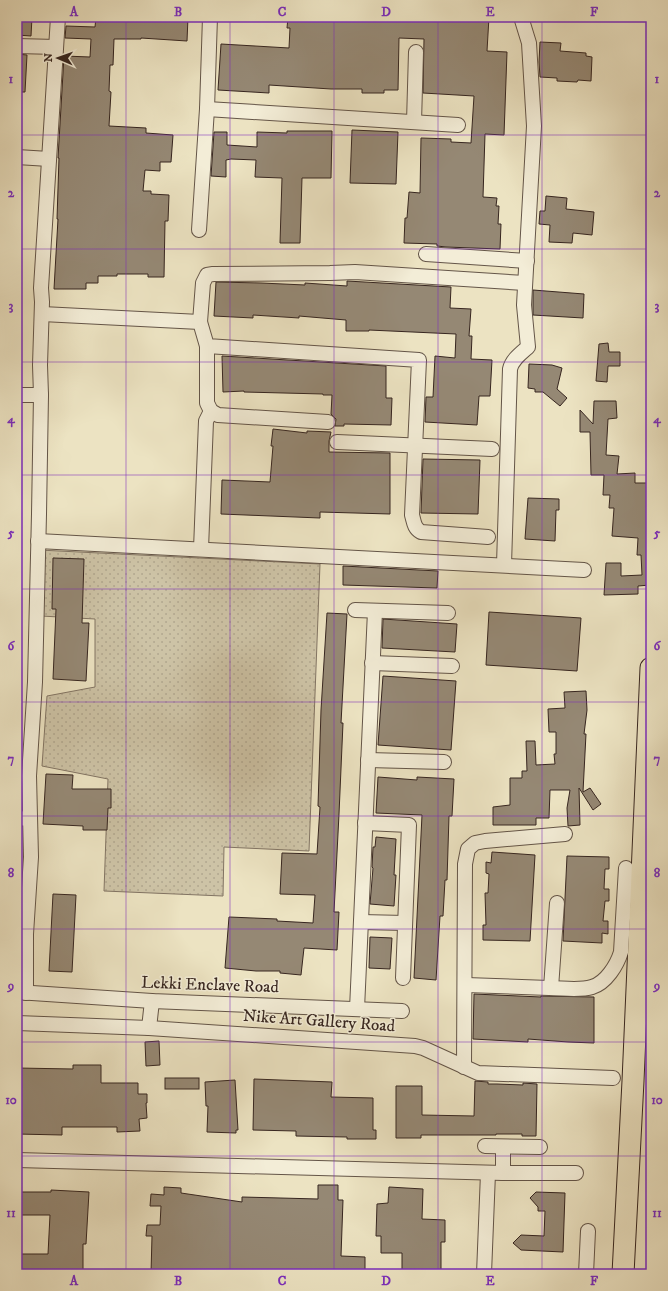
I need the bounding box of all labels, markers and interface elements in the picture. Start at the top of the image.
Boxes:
text: A [69,4,79,20]
text: B [174,4,182,20]
text: C [278,4,287,20]
text: D [381,4,391,20]
text: E [485,4,495,20]
text: F [590,4,599,20]
north arrow [38,38,78,78]
text: N [42,53,56,62]
text: 1 [9,71,14,87]
text: 1 [655,71,660,87]
text: 2 [8,185,15,201]
text: 2 [654,185,661,201]
text: 3 [9,298,14,314]
text: 3 [655,298,660,314]
text: 4 [6,411,15,428]
text: 4 [652,411,661,428]
text: 5 [7,525,15,541]
text: 5 [653,525,661,541]
text: 6 [8,638,16,654]
text: 6 [654,638,662,654]
text: 7 [8,751,15,767]
text: 7 [654,751,661,767]
text: 8 [8,865,15,881]
text: 8 [654,865,661,881]
street label: Lekki Enclave Road [141,972,280,998]
text: 9 [7,978,14,994]
text: 9 [653,978,660,994]
street label: Nike Art Gallery Road [242,1005,396,1037]
text: 10 [5,1092,17,1108]
text: 10 [651,1092,663,1108]
text: 11 [6,1205,16,1221]
text: 11 [652,1205,662,1221]
text: A [69,1273,79,1289]
text: B [174,1273,182,1289]
text: C [278,1273,287,1289]
text: D [381,1273,391,1289]
text: E [485,1273,495,1289]
text: F [590,1273,599,1289]

